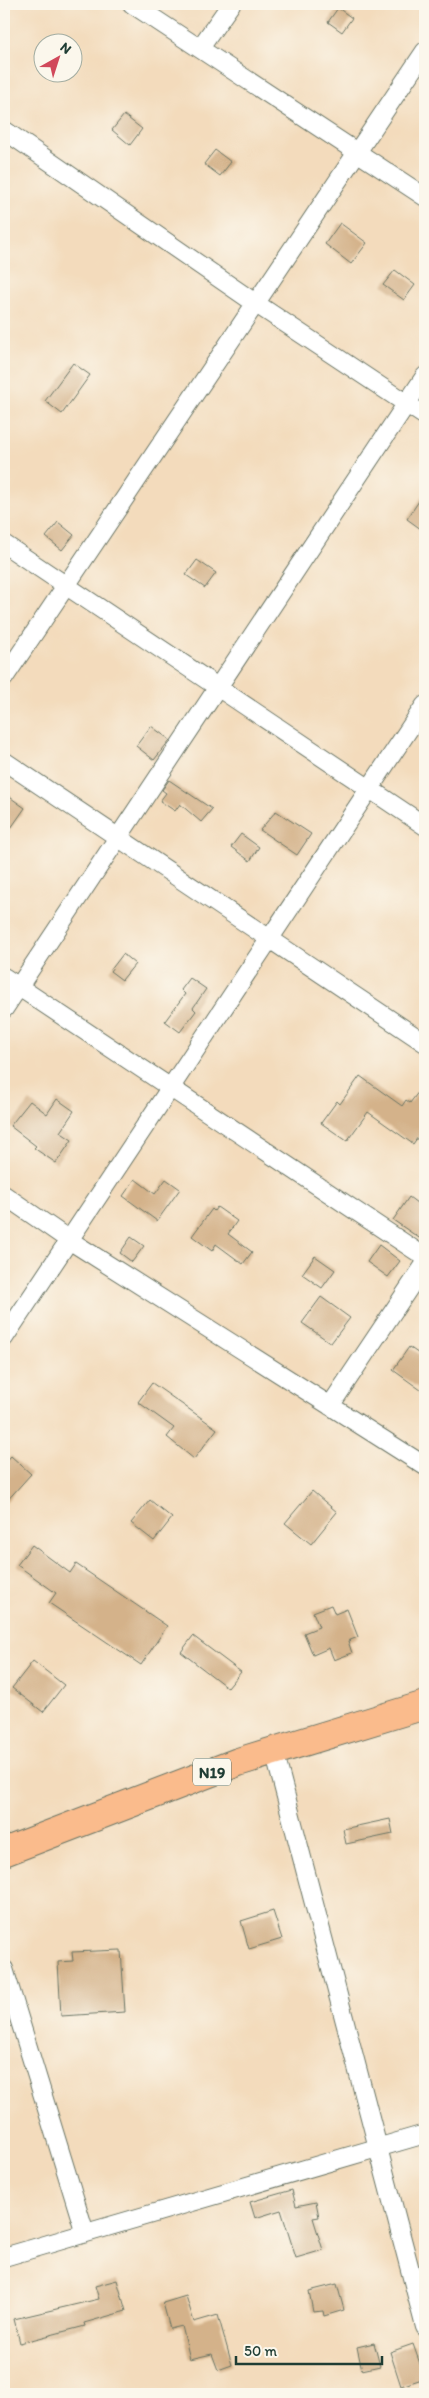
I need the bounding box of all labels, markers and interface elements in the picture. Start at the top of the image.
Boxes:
north arrow [32,32,82,82]
text: N [57,39,75,58]
road number: N19 [193,1758,231,1785]
scale bar [236,2333,383,2365]
text: 50 m [244,2342,277,2360]

